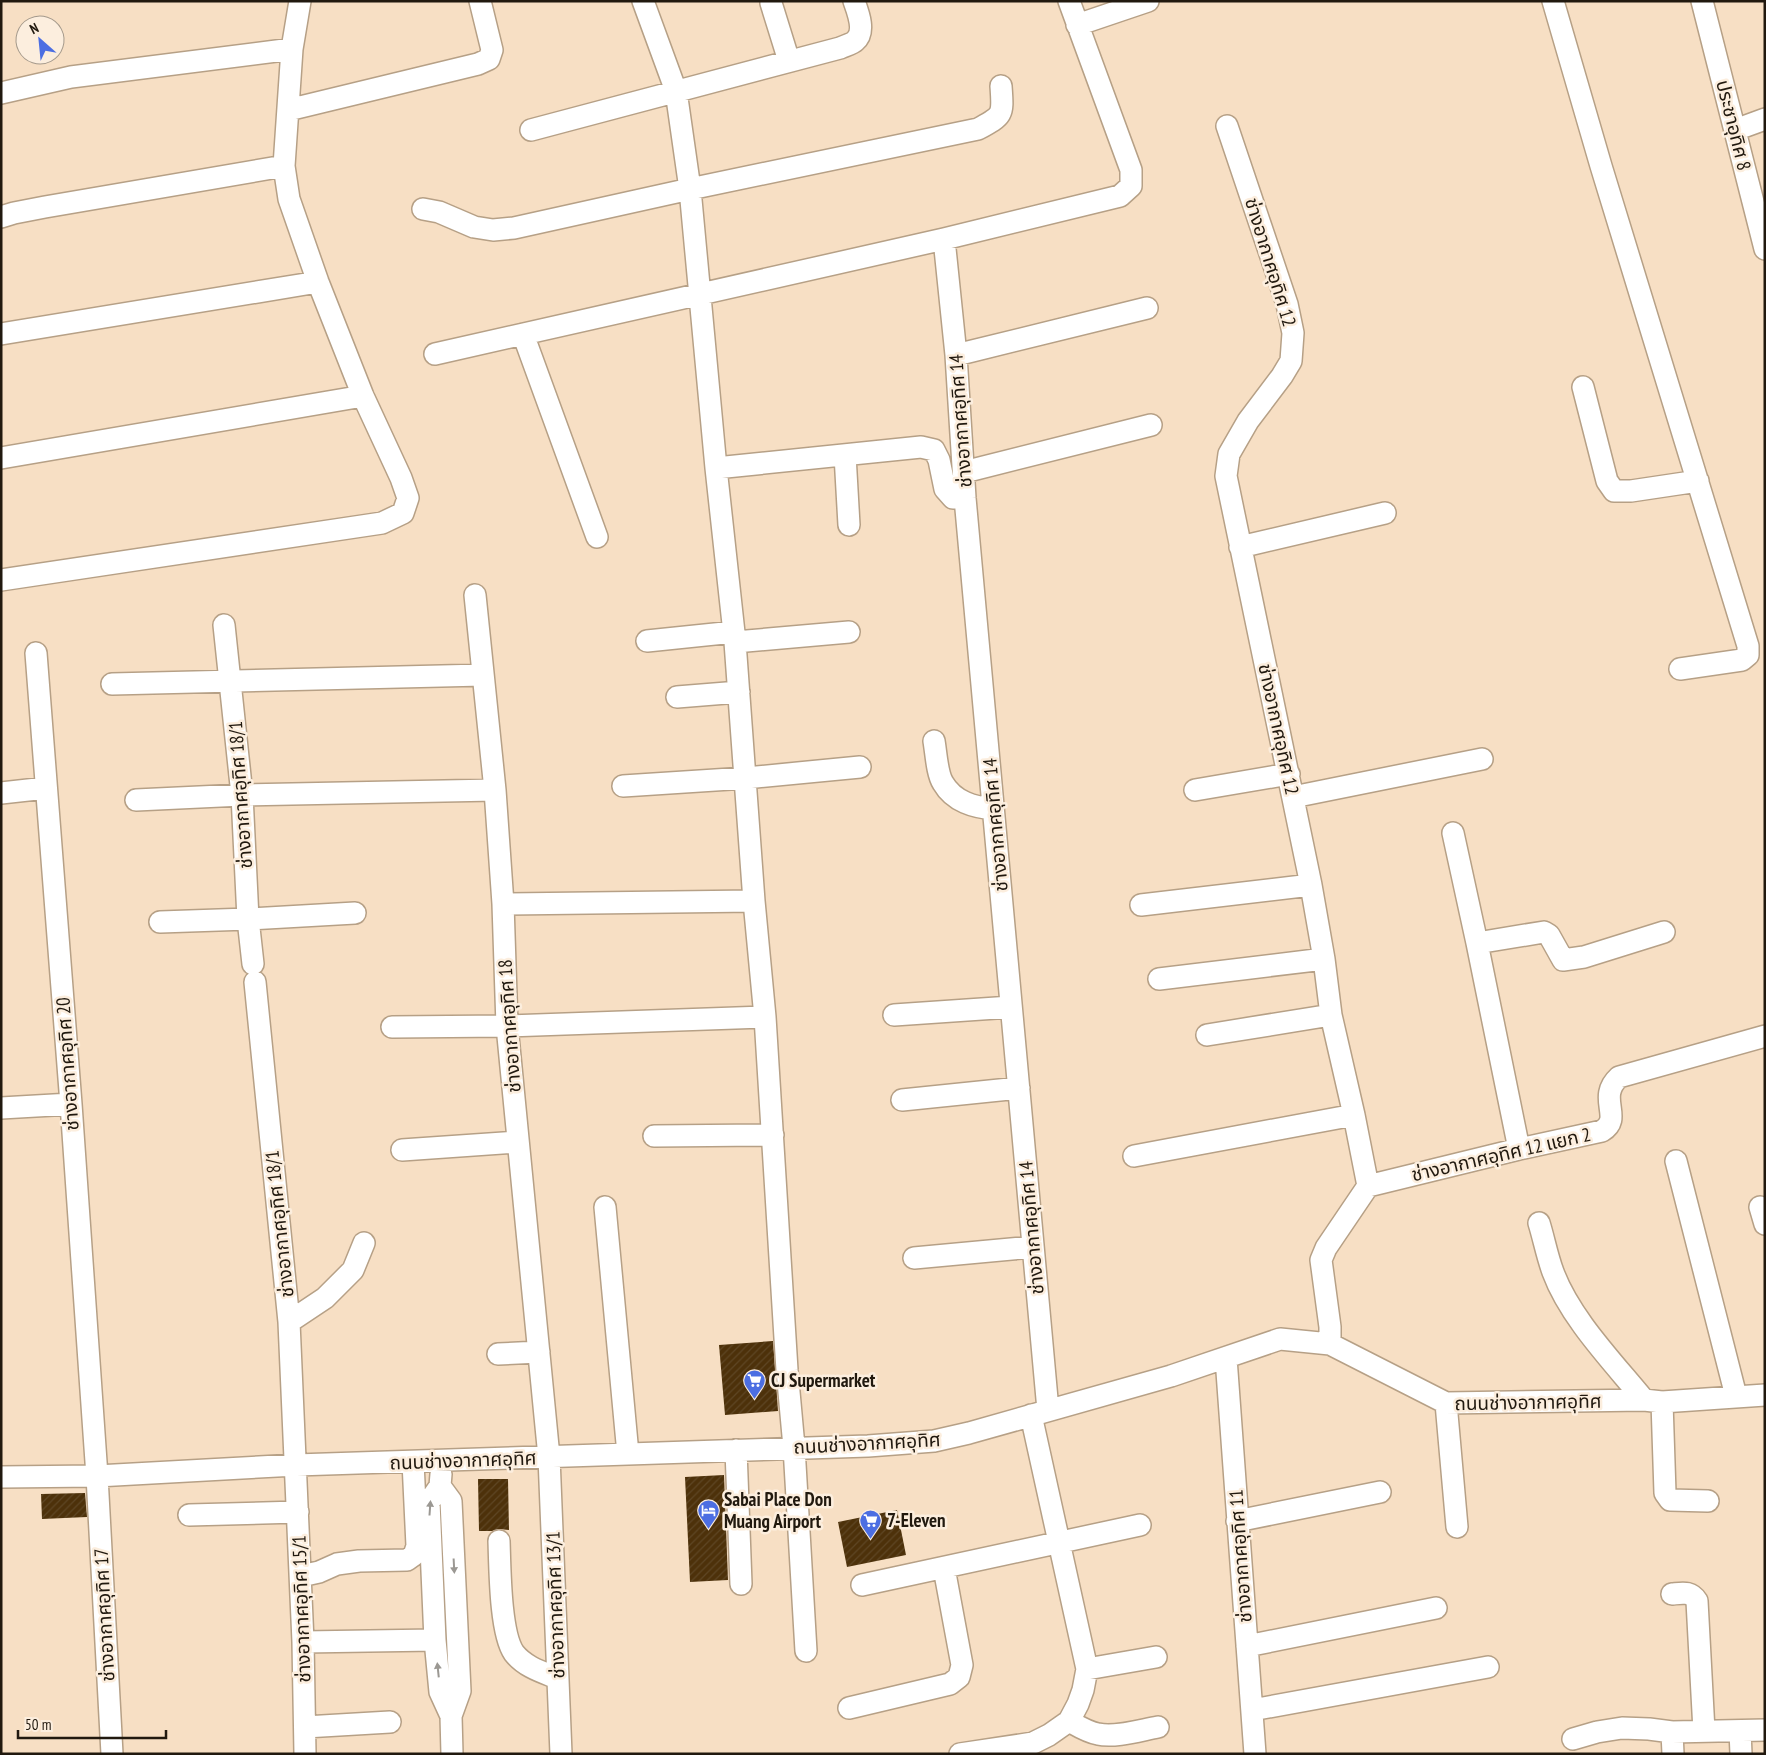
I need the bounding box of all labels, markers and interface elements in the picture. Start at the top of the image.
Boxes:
north arrow [15,15,65,65]
text: N [27,19,42,38]
street label: ประชาอุทิศ 8 [1711,77,1757,173]
street label: ช่างอากาศอุทิศ 12 [1240,195,1302,329]
street label: ช่างอากาศอุทิศ 14 [943,353,977,488]
street label: ช่างอากาศอุทิศ 12 [1253,661,1305,797]
street label: ช่างอากาศอุทิศ 18/1 [223,720,257,870]
street label: ช่างอากาศอุทิศ 14 [977,757,1013,893]
street label: ช่างอากาศอุทิศ 18 [492,959,526,1093]
street label: ช่างอากาศอุทิศ 20 [50,997,84,1131]
street label: ช่างอากาศอุทิศ 12 แยก 2 [1409,1122,1593,1186]
street label: ช่างอากาศอุทิศ 18/1 [259,1149,299,1299]
street label: ช่างอากาศอุทิศ 14 [1013,1160,1049,1296]
supermarket icon: CJ Supermarket [743,1368,767,1399]
place label: CJ Supermarket [771,1368,876,1392]
street label: ถนนช่างอากาศอุทิศ [1454,1389,1602,1415]
street label: ถนนช่างอากาศอุทิศ [793,1427,941,1459]
street label: ถนนช่างอากาศอุทิศ [389,1445,537,1475]
place label: Sabai Place Don Muang Airport [724,1487,832,1533]
street label: ช่างอากาศอุทิศ 11 [1223,1489,1257,1623]
hotel icon: Sabai Place Don Muang Airport [696,1498,720,1529]
one-way arrow [427,1500,435,1516]
supermarket icon: 7-Eleven [859,1508,883,1539]
place label: 7-Eleven [887,1508,946,1532]
street label: ช่างอากาศอุทิศ 13/1 [540,1531,570,1679]
street label: ช่างอากาศอุทิศ 15/1 [286,1535,316,1683]
street label: ช่างอากาศอุทิศ 17 [89,1548,119,1682]
one-way arrow [451,1558,459,1574]
one-way arrow [434,1662,442,1678]
scale bar [18,1708,165,1740]
text: 50 m [25,1715,51,1734]

